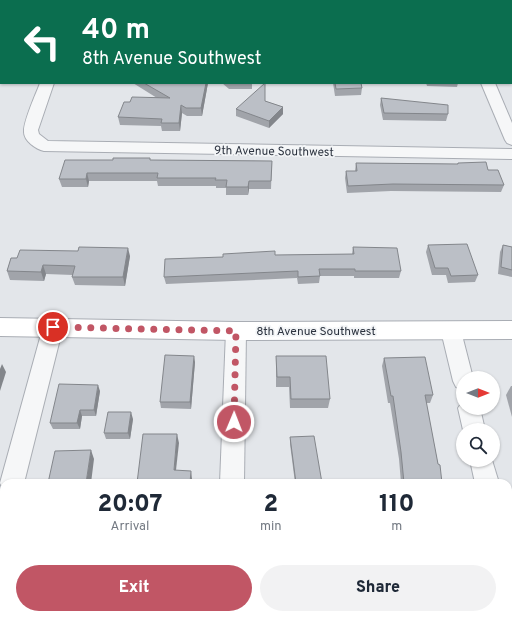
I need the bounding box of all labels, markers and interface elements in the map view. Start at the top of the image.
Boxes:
text: 40 m [82,13,150,49]
icon: left [16,16,68,68]
text: 8th Avenue Southwest [82,48,261,71]
street label: 9th Avenue Southwest [214,143,334,161]
pin [36,310,70,344]
icon: arrive [42,316,64,338]
street label: 8th Avenue Southwest [256,324,376,340]
north arrow [456,371,500,415]
map controls [456,371,500,467]
position arrow [213,401,255,443]
button: search [456,423,500,467]
text: 20:07 [97,490,163,520]
text: 2 [263,490,278,520]
text: 110 [379,490,415,520]
text: Arrival [111,519,149,535]
text: min [260,519,282,535]
text: m [391,519,402,535]
button: Exit [16,565,252,611]
button: Share [260,565,496,611]

